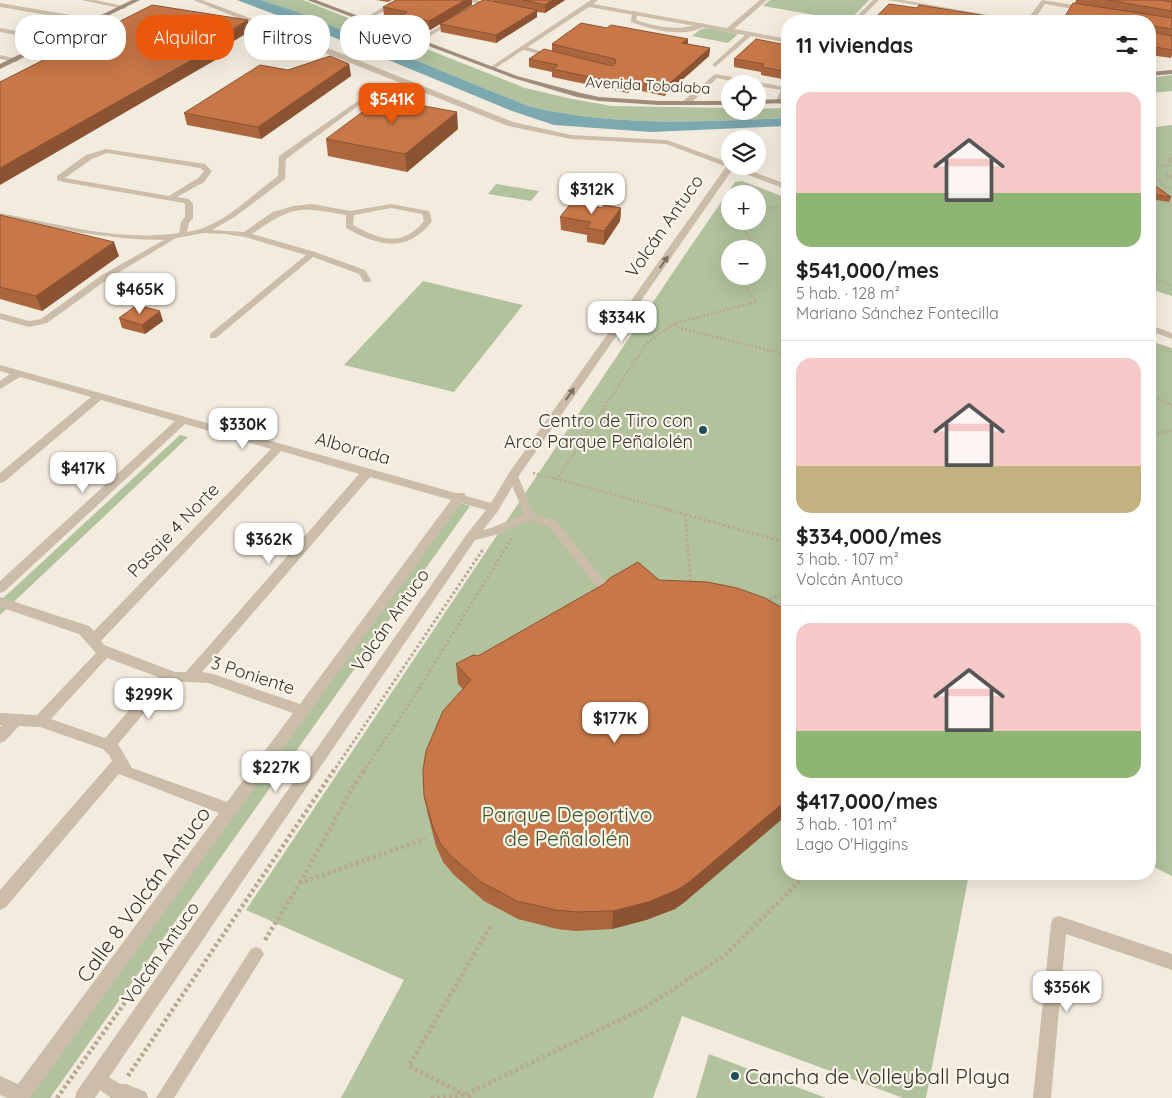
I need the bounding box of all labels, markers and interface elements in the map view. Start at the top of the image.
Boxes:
chip: Comprar [15,15,126,60]
chip: Alquilar [136,15,234,60]
chip: Filtros [244,15,330,60]
chip: Nuevo [340,15,430,60]
icon: filters [1113,31,1141,59]
text: 11 viviendas [796,32,913,58]
street label: Avenida Tobalaba [585,72,711,98]
map controls [721,75,766,285]
button: locate [721,75,766,120]
pin: $541K [357,82,427,125]
text: $541K [370,89,414,109]
icon: home [924,125,1014,215]
button: layers [721,130,766,175]
street label: Volcán Antuco [620,170,708,282]
pin: $312K [557,172,627,215]
text: $312K [570,179,614,199]
button: + [721,185,766,230]
button: − [721,240,766,285]
one-way arrow [659,255,669,268]
text: $541,000/mes [796,257,939,283]
pin: $465K [105,272,175,315]
text: $465K [116,279,164,299]
text: 5 hab. · 128 m² [796,283,900,303]
pin: $334K [587,300,657,343]
text: Mariano Sánchez Fontecilla [796,303,999,323]
text: $334K [599,307,645,327]
one-way arrow [565,388,575,401]
icon: home [924,390,1014,480]
pin: $330K [208,408,278,450]
place label: Centro de Tiro con Arco Parque Peñalolén [504,409,693,453]
text: $330K [219,414,267,434]
marker: Centro de Tiro con Arco Parque Peñalolén [697,424,709,436]
street label: Alborada [313,426,393,470]
pin: $417K [48,452,118,494]
text: $417K [61,458,105,478]
street label: Pasaje 4 Norte [122,478,224,582]
pin: $362K [234,522,304,565]
text: $334,000/mes [796,523,942,549]
text: $362K [246,529,292,549]
text: 3 hab. · 107 m² [796,549,899,569]
street label: Volcán Antuco [346,564,434,676]
text: Volcán Antuco [796,569,903,589]
street label: 3 Poniente [208,651,298,699]
icon: home [924,655,1014,745]
pin: $299K [114,678,184,720]
text: $299K [125,684,173,704]
pin: $177K [580,702,650,744]
text: $177K [593,708,637,728]
pin: $227K [241,750,311,793]
text: $227K [252,757,300,777]
text: $417,000/mes [796,788,938,814]
street label: Calle 8 Volcán Antuco [71,801,215,987]
park label: Parque Deportivo de Peñalolén [482,801,652,851]
text: 3 hab. · 101 m² [796,814,897,834]
text: Lago O'Higgins [796,834,908,854]
street label: Volcán Antuco [117,897,203,1009]
pin: $356K [1032,970,1102,1013]
text: $356K [1044,977,1090,997]
place label: Cancha de Volleyball Playa [745,1063,1010,1089]
marker: Cancha de Volleyball Playa [729,1070,741,1082]

